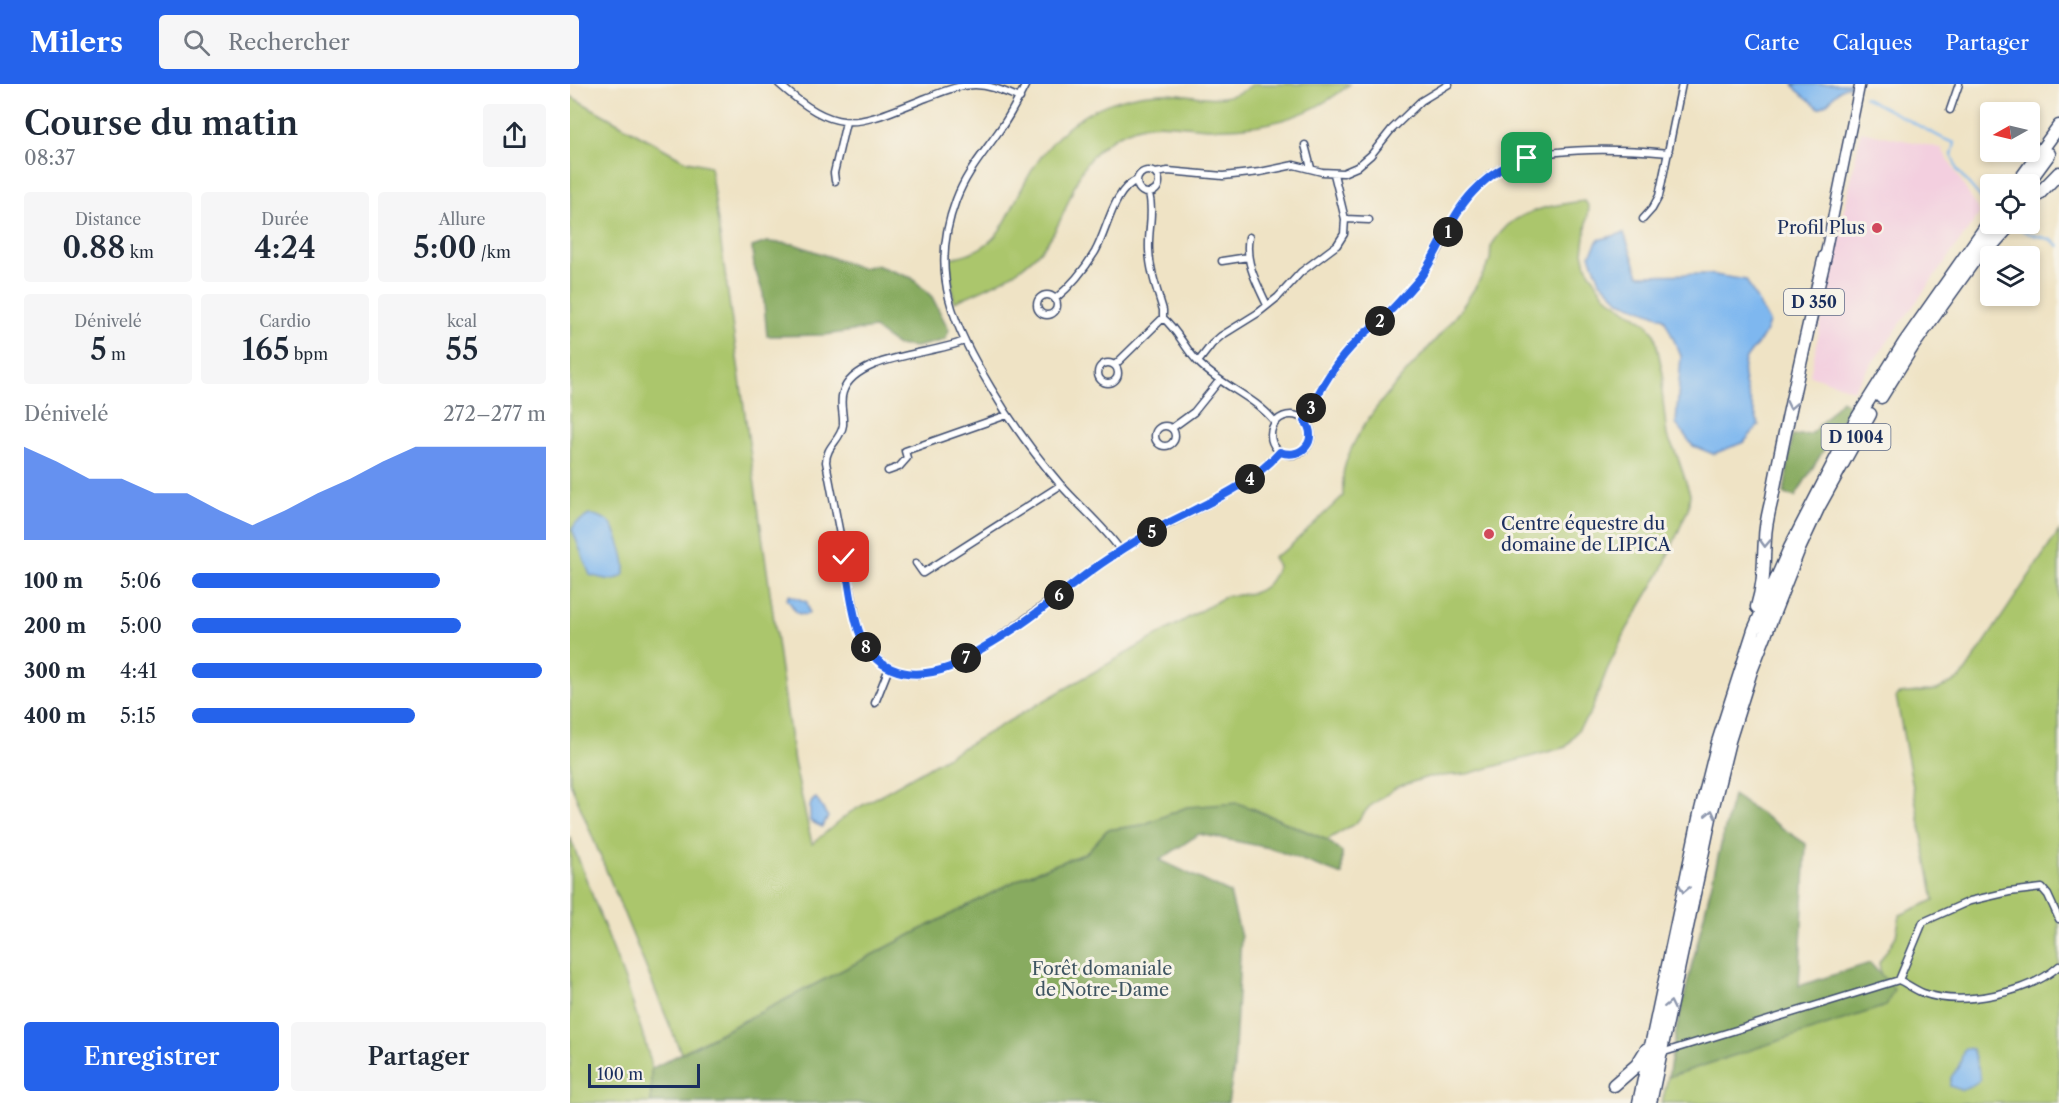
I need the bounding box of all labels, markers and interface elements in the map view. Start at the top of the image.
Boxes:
search box [159,15,579,69]
text: Milers [30,25,123,59]
icon: search [180,26,213,59]
text: Rechercher [228,29,350,56]
text: Carte [1744,30,1799,55]
text: Calques [1832,30,1912,55]
text: Partager [1945,30,2029,55]
north arrow [1980,102,2040,162]
map controls [1980,102,2040,306]
text: Course du matin [24,103,298,144]
button: share [483,104,546,167]
pin [1501,132,1552,183]
icon: arrive [1510,141,1543,174]
text: 08:37 [24,146,75,170]
button: locate [1980,174,2040,234]
text: Distance [75,209,141,229]
text: Durée [261,209,309,229]
text: Allure [439,209,485,229]
pin: 1 [1433,217,1463,247]
place label: Profil Plus [1777,217,1865,239]
marker: Profil Plus [1870,221,1884,235]
text: 1 [1444,222,1452,242]
text: 0.88 [62,229,125,266]
text: 4:24 [254,229,316,266]
text: 5:00 [413,229,477,266]
text: km [125,242,154,262]
text: /km [477,242,511,262]
button: layers [1980,246,2040,306]
road number: D 350 [1784,289,1844,315]
pin: 2 [1365,306,1395,336]
text: Dénivelé [74,311,142,331]
text: Cardio [259,311,311,331]
text: kcal [447,311,477,331]
text: 2 [1375,311,1385,331]
text: 5 [90,331,107,368]
text: 165 [242,331,289,368]
text: 55 [446,331,478,368]
text: m [107,344,126,364]
text: bpm [289,344,328,364]
pin: 3 [1296,393,1326,423]
text: 3 [1306,398,1316,418]
one-way arrow [1785,400,1798,410]
text: Dénivelé [24,402,108,426]
text: 272–277 m [443,402,546,426]
road number: D 1004 [1822,424,1890,450]
pin: 4 [1235,464,1265,494]
text: 4 [1245,469,1255,489]
place label: Centre équestre du domaine de LIPICA [1501,513,1672,556]
pin: 5 [1137,517,1167,547]
text: 5 [1148,522,1156,542]
marker: Centre équestre du domaine de LIPICA [1482,527,1496,541]
pin [818,531,869,582]
one-way arrow [1759,538,1772,547]
icon: check [827,540,860,573]
text: 100 m [24,569,83,593]
text: 5:06 [120,569,161,593]
pin: 6 [1044,580,1074,610]
text: 6 [1054,585,1064,605]
text: 200 m [24,614,86,638]
text: 5:00 [120,614,162,638]
pin: 8 [851,632,881,662]
text: 8 [861,637,871,657]
pin: 7 [951,643,981,673]
text: 7 [962,648,970,668]
text: 300 m [24,659,86,683]
text: 4:41 [120,659,157,683]
text: 400 m [24,704,86,728]
text: 5:15 [120,704,156,728]
one-way arrow [1704,809,1717,819]
one-way arrow [1678,884,1691,894]
park label: Forêt domaniale de Notre-Dame [1032,958,1172,1001]
one-way arrow [1663,1000,1676,1010]
button: Enregistrer [24,1022,279,1091]
button: Partager [291,1022,546,1091]
scale bar [588,1061,700,1088]
text: 100 m [597,1064,643,1084]

